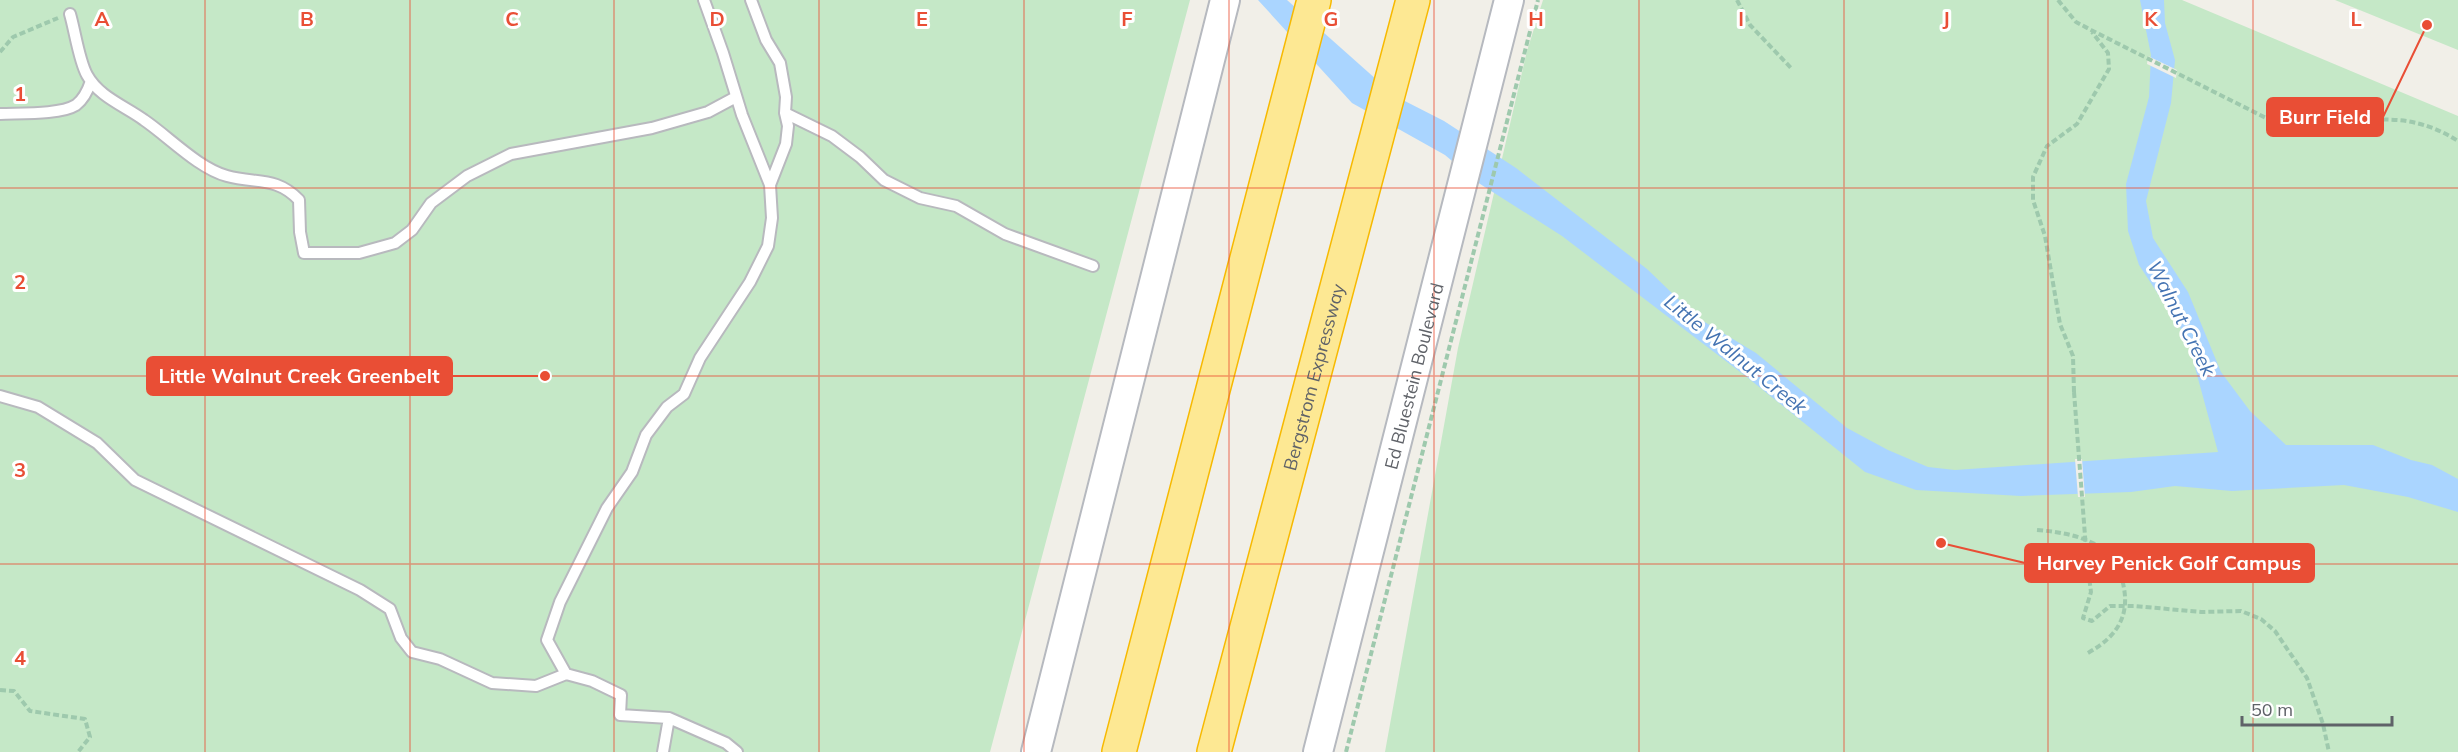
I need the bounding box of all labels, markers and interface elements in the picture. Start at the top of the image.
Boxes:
text: A [95,6,110,31]
text: B [300,6,314,31]
text: C [505,6,519,31]
text: D [709,6,725,31]
text: E [916,6,928,31]
text: F [1121,6,1133,31]
text: G [1324,6,1338,31]
text: H [1528,6,1544,31]
text: I [1738,6,1744,31]
text: J [1942,6,1950,31]
text: K [2144,6,2158,31]
text: L [2350,6,2362,31]
text: 1 [14,81,26,106]
callout: Burr Field [2267,98,2383,136]
text: Burr Field [2279,104,2371,129]
water label: Walnut Creek [2142,256,2222,381]
text: 2 [14,269,26,294]
street label: Ed Bluestein Boulevard [1379,280,1448,472]
street label: Bergstrom Expressway [1278,281,1349,473]
water label: Little Walnut Creek [1660,289,1813,420]
callout: Little Walnut Creek Greenbelt [147,357,452,395]
text: Little Walnut Creek Greenbelt [158,363,440,388]
text: 3 [14,457,26,482]
callout: Harvey Penick Golf Campus [2025,544,2314,582]
text: Harvey Penick Golf Campus [2037,550,2301,575]
text: 4 [14,645,26,670]
scale bar [2242,689,2392,727]
text: 50 m [2251,698,2293,721]

